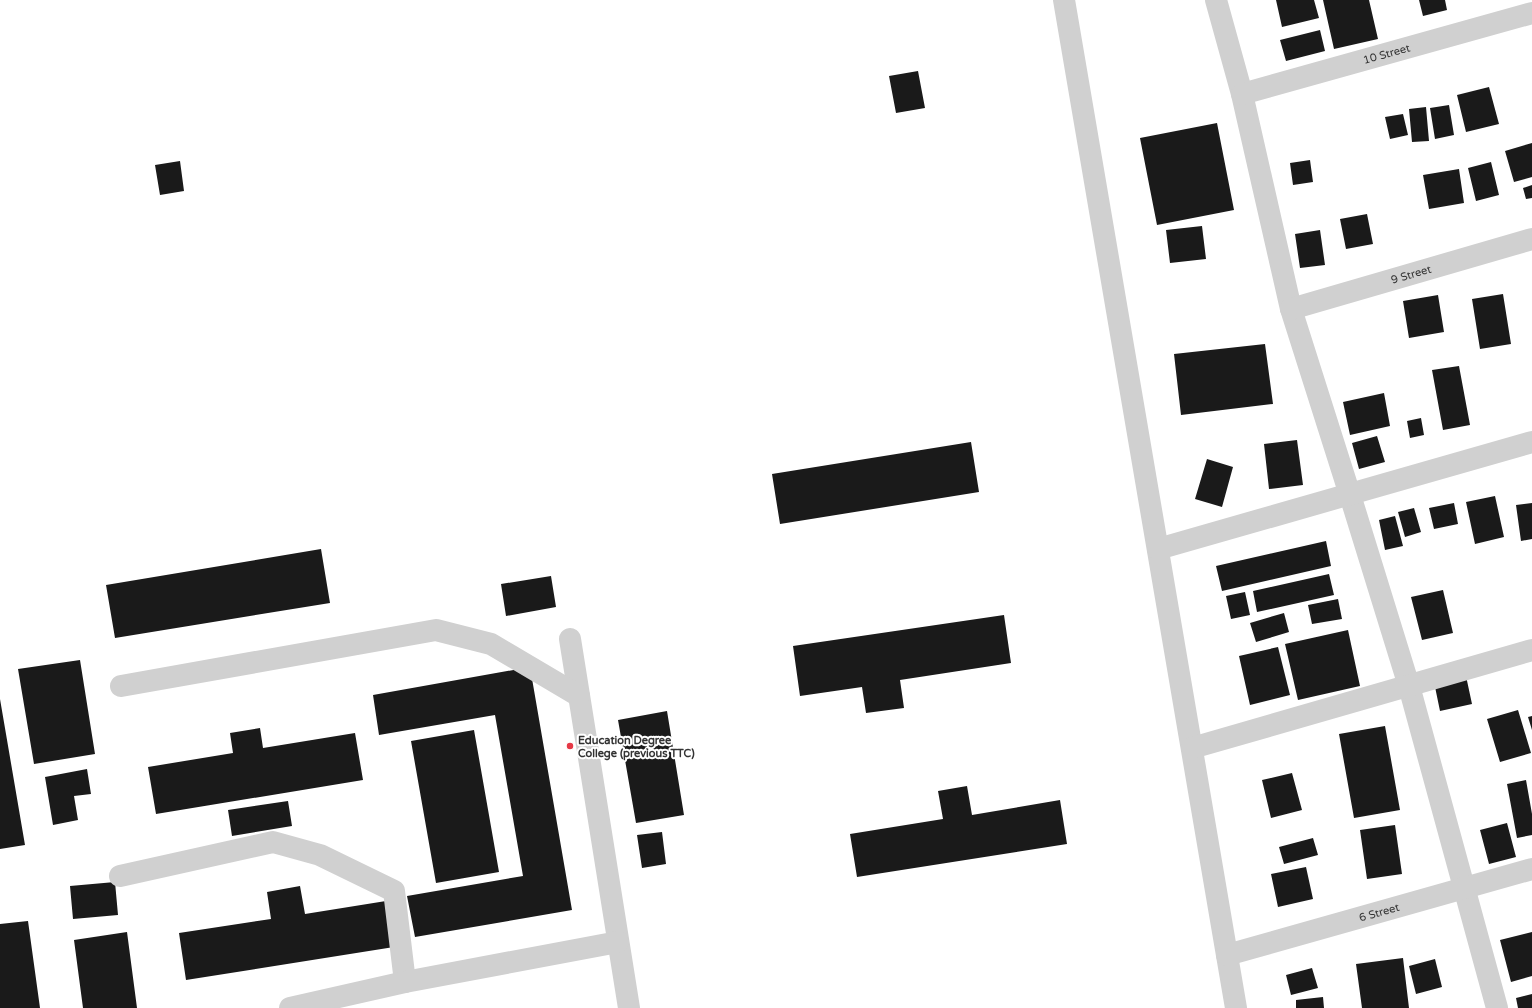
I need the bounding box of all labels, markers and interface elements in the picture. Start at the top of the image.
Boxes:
street label: 10 Street [1362,41,1412,67]
street label: 9 Street [1390,263,1433,287]
place label: Education Degree College (previous TTC) [578,734,695,761]
marker: Education Degree College (previous TTC) [565,741,575,751]
street label: 6 Street [1358,901,1401,924]

